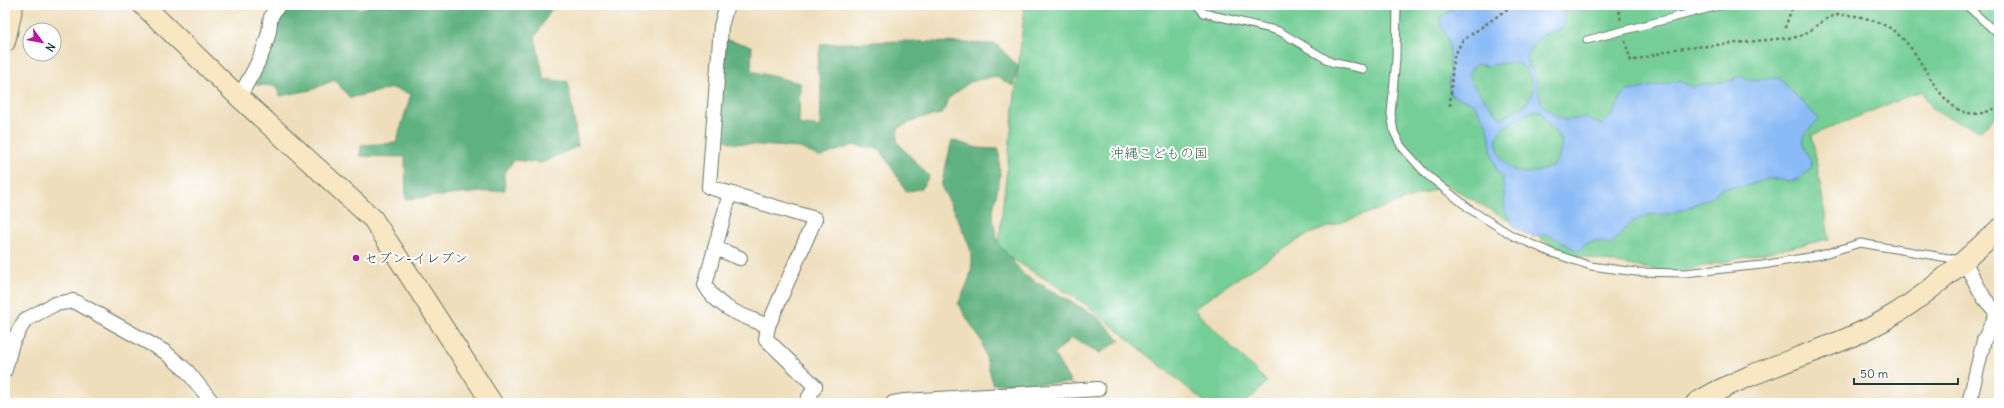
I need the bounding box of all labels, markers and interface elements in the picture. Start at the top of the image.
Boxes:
north arrow [22,22,62,62]
text: N [43,40,58,54]
park label: 沖縄こどもの国 [1110,144,1208,162]
place label: セブン-イレブン [364,249,468,267]
marker: セブン-イレブン [351,253,361,263]
scale bar [1854,360,1958,386]
text: 50 m [1860,366,1889,381]

